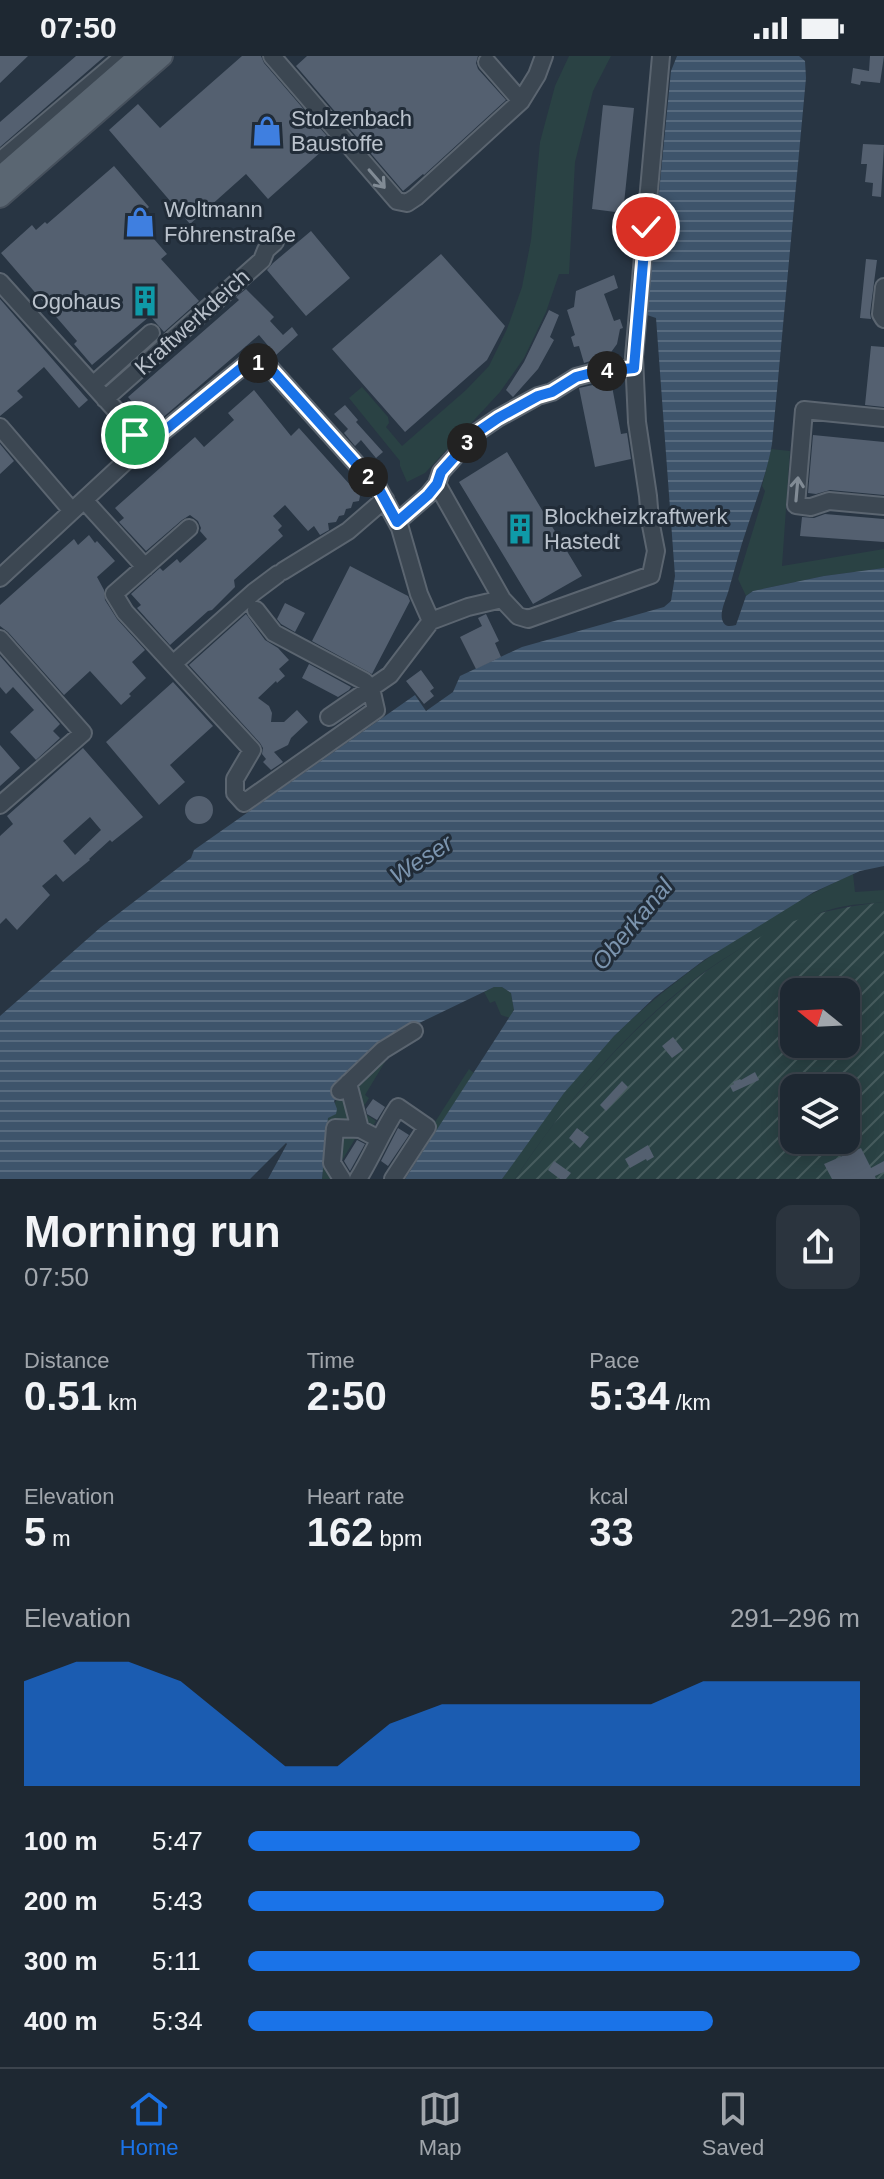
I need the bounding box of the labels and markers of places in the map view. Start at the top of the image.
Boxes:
place label: Stolzenbach Baustoffe [291,106,412,156]
shop icon: Stolzenbach Baustoffe [250,114,284,148]
pin [612,193,680,261]
place label: Woltmann Föhrenstraße [164,197,296,247]
shop icon: Woltmann Föhrenstraße [123,205,157,239]
building icon: Ogohaus [128,284,162,318]
place label: Ogohaus [32,289,121,314]
pin: 1 [238,343,278,383]
pin: 4 [587,351,627,391]
pin [101,401,169,469]
pin: 3 [447,423,487,463]
pin: 2 [348,457,388,497]
place label: Blockheizkraftwerk Hastedt [544,504,728,554]
building icon: Blockheizkraftwerk Hastedt [503,512,537,546]

